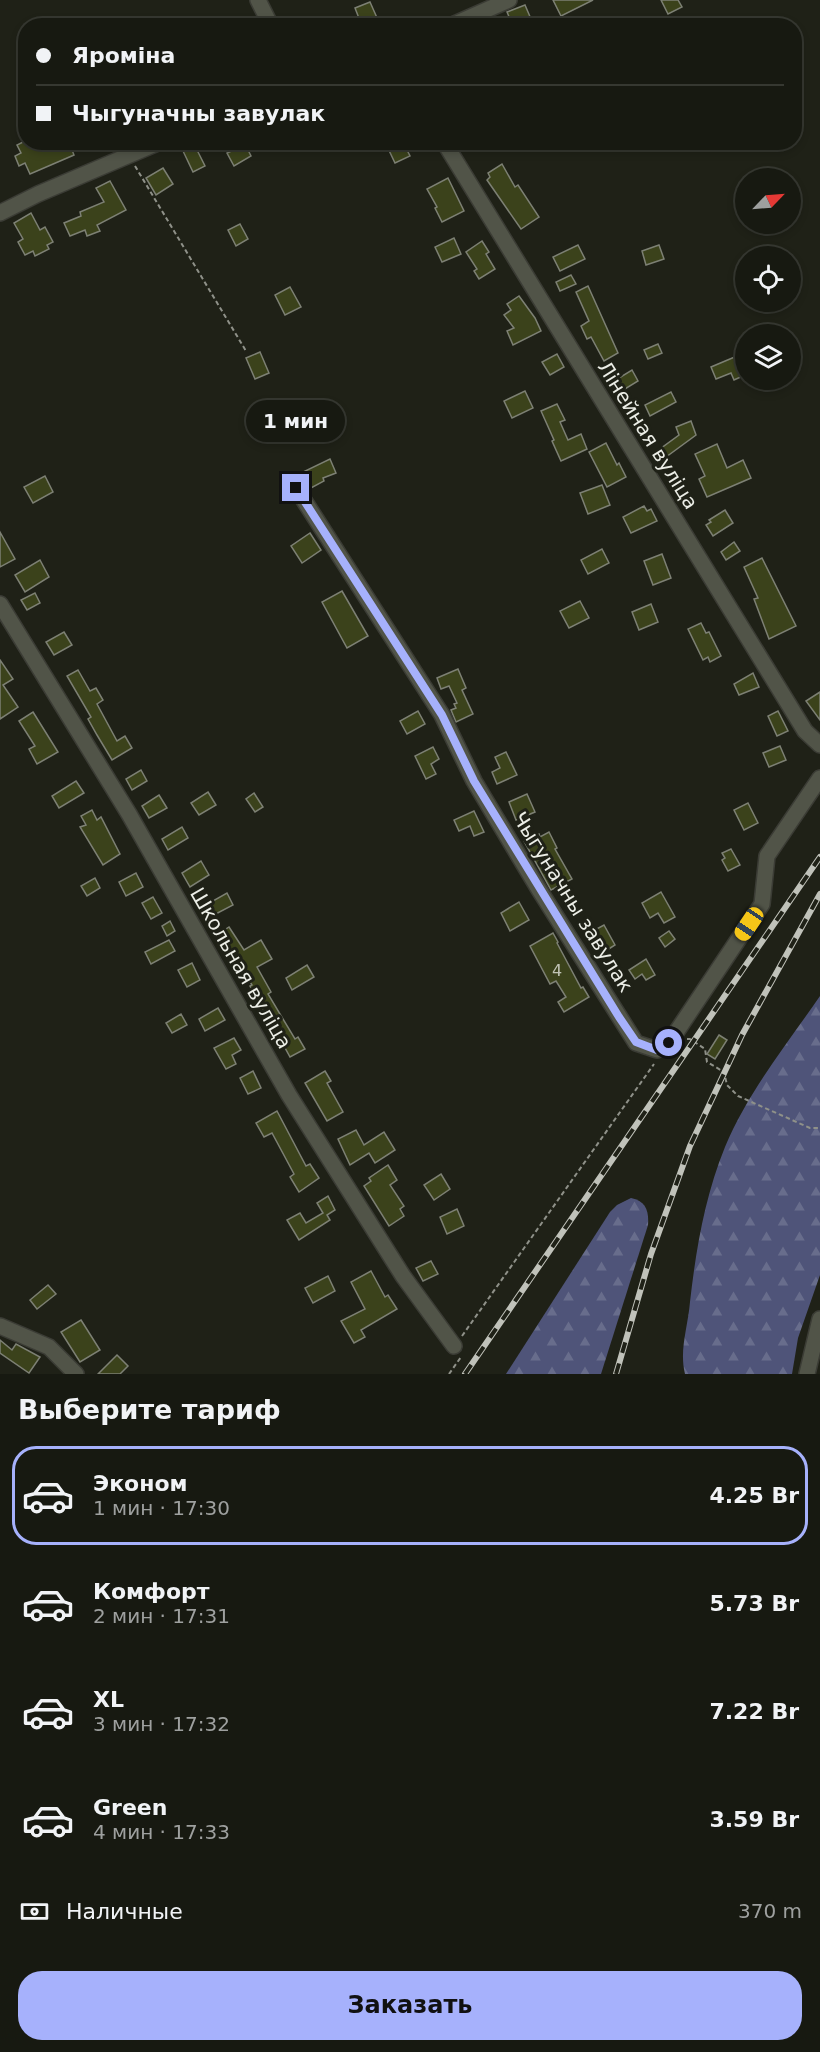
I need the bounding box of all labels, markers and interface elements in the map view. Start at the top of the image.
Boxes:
text: Яроміна [72,43,175,68]
text: Чыгуначны завулак [72,101,325,126]
north arrow [735,168,801,234]
map controls [735,168,801,390]
button: locate [735,246,801,312]
button: layers [735,324,801,390]
street label: Лінейная вуліца [593,356,703,514]
callout: 1 мин [246,401,346,443]
text: 1 мин [263,409,328,433]
route end [282,474,309,501]
street label: Чыгуначны завулак [508,808,638,996]
street label: Школьная вуліца [185,883,297,1053]
car [731,904,767,944]
house number: 4 [552,961,562,980]
route start [655,1029,682,1056]
text: Выберите тариф [18,1394,281,1425]
icon: car [21,1469,75,1523]
text: Эконом [93,1471,188,1496]
text: 4.25 Br [709,1483,799,1508]
text: 1 мин · 17:30 [93,1496,230,1520]
icon: car [21,1577,75,1631]
text: Комфорт [93,1579,210,1604]
text: 5.73 Br [709,1591,799,1616]
text: 2 мин · 17:31 [93,1604,230,1628]
icon: car [21,1685,75,1739]
text: XL [93,1687,124,1712]
text: 7.22 Br [709,1699,799,1724]
text: 3 мин · 17:32 [93,1712,230,1736]
icon: car [21,1793,75,1847]
text: Green [93,1795,167,1820]
text: 3.59 Br [709,1807,799,1832]
text: 4 мин · 17:33 [93,1820,230,1844]
icon: cash [18,1895,51,1928]
text: Наличные [66,1899,183,1924]
text: 370 m [738,1899,802,1923]
button: Заказать [18,1971,802,2040]

